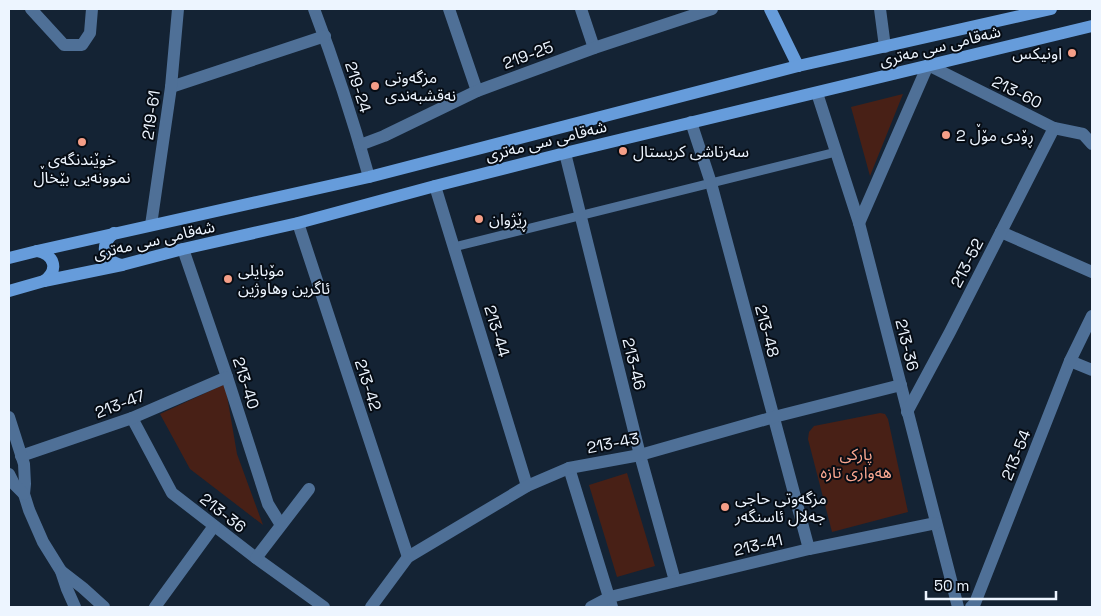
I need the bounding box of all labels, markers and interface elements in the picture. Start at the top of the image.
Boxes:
street label: شەقامی سی مەتری [877,21,1003,71]
street label: 219-25 [500,36,556,74]
place label: اونيكس [1012,43,1062,64]
marker: اونيكس [1066,47,1078,59]
street label: 219-24 [340,59,376,115]
place label: مزگەوتی نەقشبەندی [385,67,456,106]
street label: 213-60 [988,71,1046,113]
marker: مزگەوتی نەقشبەندی [369,80,381,92]
street label: 219-61 [137,89,165,141]
street label: شەقامی سی مەتری [483,116,609,166]
place label: ڕۆدی مۆڵ 2 [956,123,1034,149]
marker: ڕۆدی مۆڵ 2 [940,129,952,141]
marker: خوێندنگەی نموونەیی بێخاڵ [76,136,88,148]
place label: سەرتاشی کریستال [633,141,749,162]
marker: سەرتاشی کریستال [617,145,629,157]
place label: خوێندنگەی نموونەیی بێخاڵ [33,149,131,188]
place label: ڕێژوان [489,209,527,233]
marker: ڕێژوان [473,213,485,225]
street label: شەقامی سی مەتری [91,216,217,264]
street label: 213-52 [946,235,988,291]
place label: مۆبایلی ئاگرین وهاوژین [238,260,330,299]
marker: مۆبایلی ئاگرین وهاوژین [222,273,234,285]
street label: 213-44 [479,302,515,360]
street label: 213-48 [750,303,784,359]
street label: 213-36 [890,317,924,373]
street label: 213-46 [617,336,651,392]
street label: 213-40 [228,354,264,412]
street label: 213-42 [350,357,386,413]
street label: 213-47 [92,385,148,423]
street label: 213-54 [996,427,1036,483]
street label: 213-43 [585,428,641,458]
park label: پارکی هەواری تازە [820,444,892,483]
street label: 213-36 [196,488,250,538]
place label: مزگەوتی حاجی جەلال ئاسنگەر [734,488,827,527]
marker: مزگەوتی حاجی جەلال ئاسنگەر [719,501,731,513]
street label: 213-41 [731,529,785,561]
scale bar [926,568,1056,600]
text: 50 m [934,576,969,595]

